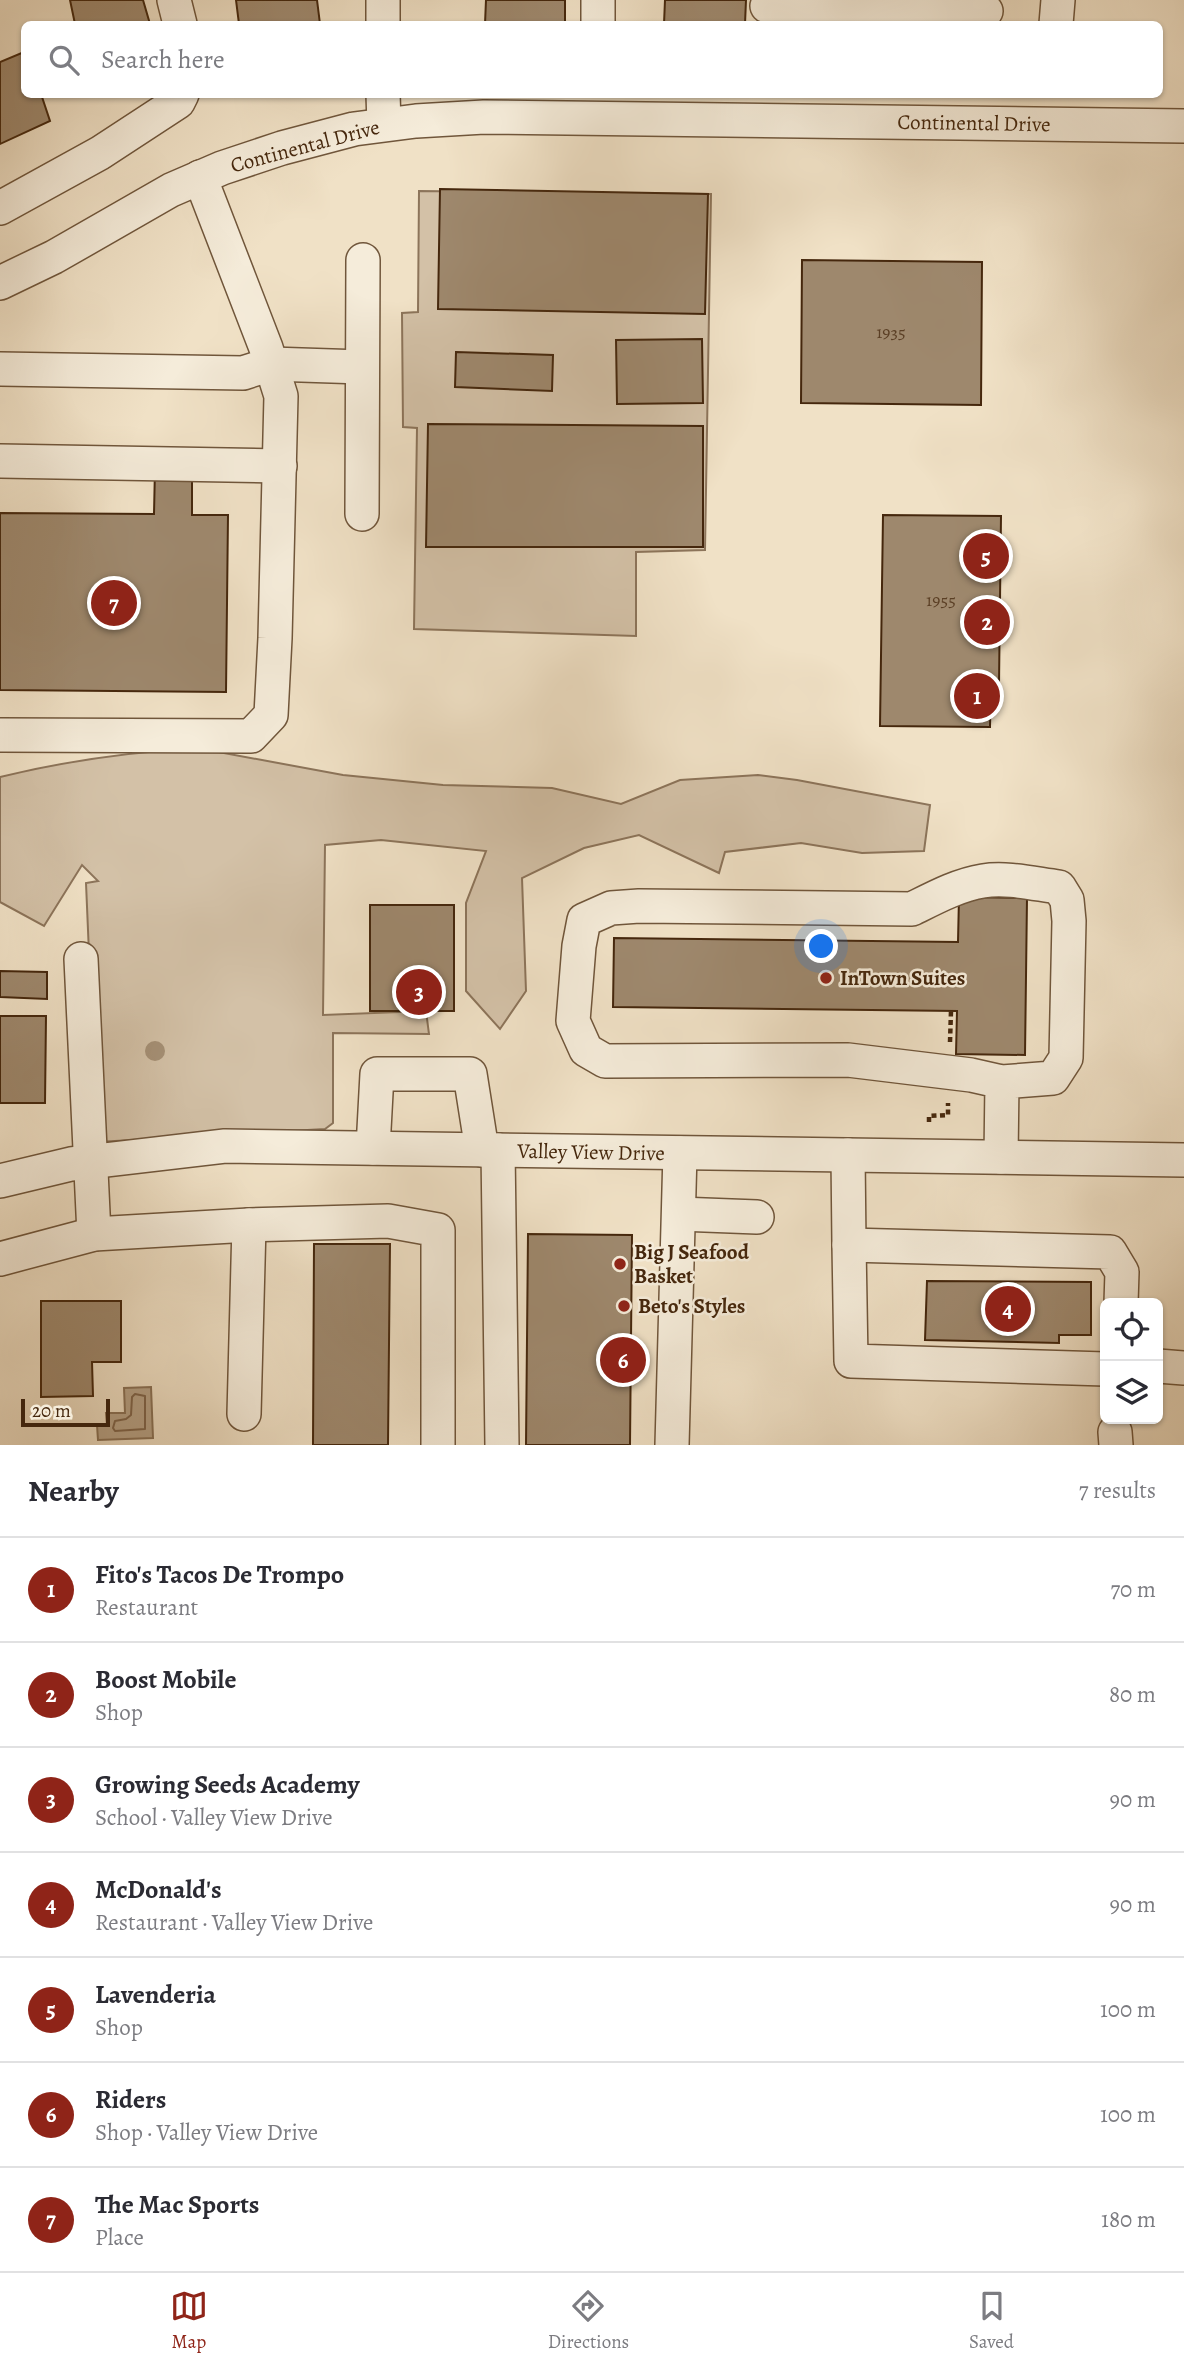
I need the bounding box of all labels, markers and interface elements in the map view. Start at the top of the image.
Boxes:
search box [21,21,1163,98]
icon: search [45,41,83,79]
text: Search here [101,42,225,77]
street label: Continental Drive [897,108,1051,138]
street label: Continental Drive [227,113,383,179]
house number: 1935 [876,320,906,344]
pin: 5 [963,530,1009,582]
pin: 7 [91,577,137,629]
house number: 1955 [926,588,956,612]
pin: 2 [964,596,1010,648]
pin: 1 [954,670,1000,722]
your location [804,929,838,963]
place label: InTown Suites [840,964,965,992]
pin: 3 [396,966,442,1018]
marker: InTown Suites [818,970,834,986]
street label: Valley View Drive [516,1137,665,1167]
place label: Big J Seafood Basket [634,1238,750,1290]
marker: Big J Seafood Basket [612,1256,628,1272]
pin: 4 [985,1283,1031,1335]
place label: Beto's Styles [638,1292,745,1320]
marker: Beto's Styles [616,1298,632,1314]
map controls [1100,1298,1163,1424]
button: locate [1100,1298,1163,1361]
pin: 6 [600,1334,646,1386]
button: layers [1100,1361,1163,1424]
scale bar [21,1396,110,1428]
text: 20 m [32,1398,71,1424]
text: Nearby [28,1471,119,1511]
text: 7 results [1079,1475,1156,1506]
text: Fito's Tacos De Trompo [95,1557,344,1592]
text: 1 [47,1574,55,1605]
text: 70 m [1110,1574,1156,1605]
text: Restaurant [95,1592,198,1623]
text: Boost Mobile [95,1662,236,1697]
text: 2 [45,1679,57,1710]
text: 80 m [1109,1679,1156,1710]
text: Shop [95,1697,143,1728]
text: Growing Seeds Academy [95,1767,360,1802]
text: 3 [46,1784,56,1815]
text: 90 m [1110,1784,1156,1815]
text: School · Valley View Drive [95,1802,333,1833]
text: McDonald's [95,1872,222,1907]
text: 4 [46,1889,56,1920]
text: 90 m [1110,1889,1156,1920]
text: Restaurant · Valley View Drive [95,1907,373,1938]
text: Lavenderia [95,1977,216,2012]
text: 5 [46,1994,56,2025]
text: 100 m [1100,1994,1156,2025]
text: Shop [95,2012,143,2043]
text: Riders [95,2082,166,2117]
text: 6 [46,2099,56,2130]
text: 100 m [1100,2099,1156,2130]
text: Shop · Valley View Drive [95,2117,318,2148]
text: The Mac Sports [95,2187,259,2222]
text: 7 [46,2204,56,2235]
text: 180 m [1101,2204,1156,2235]
text: Place [95,2222,144,2253]
tab: Map [170,2287,208,2355]
tab: Directions [548,2287,629,2355]
tab: Saved [969,2287,1014,2355]

